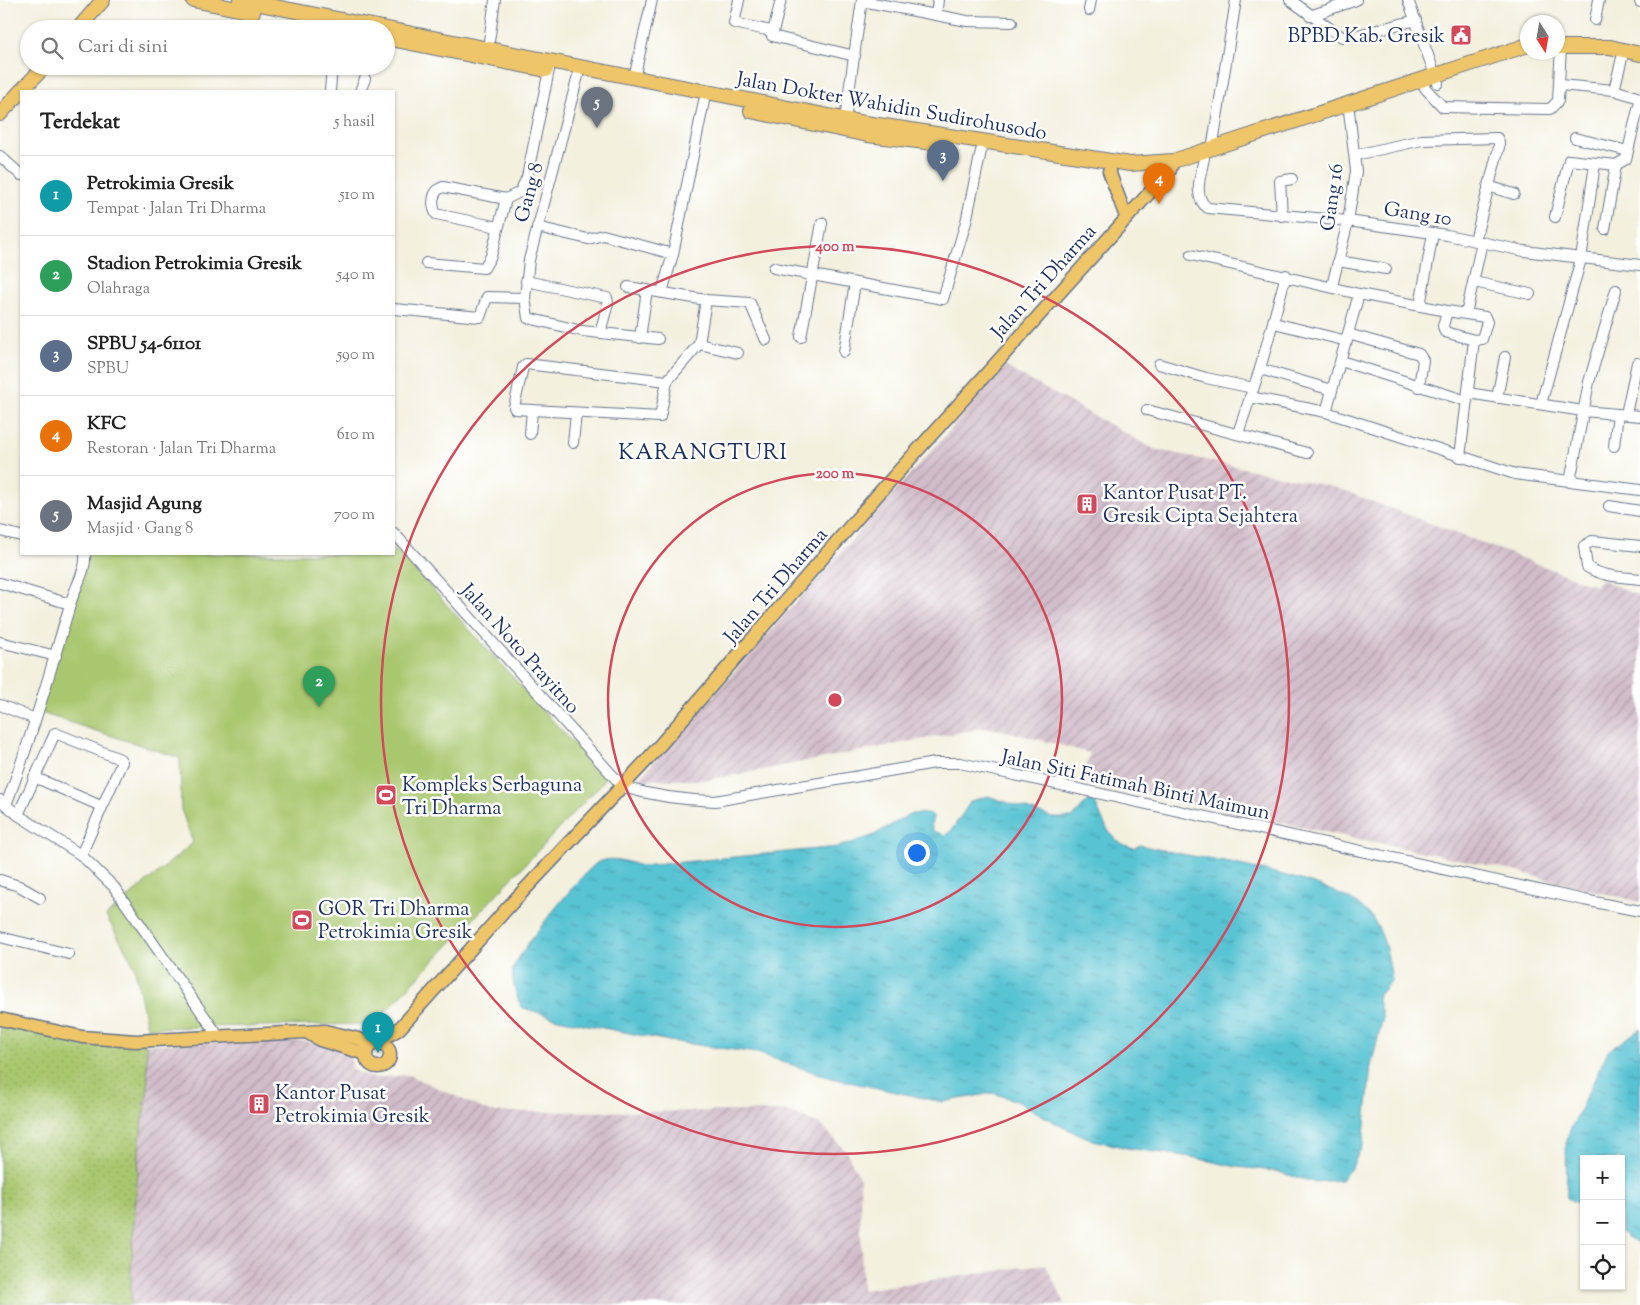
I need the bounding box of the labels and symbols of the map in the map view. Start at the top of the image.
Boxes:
north arrow [1520,15,1565,60]
place label: BPBD Kab. Gresik [1288,23,1445,52]
public building icon: BPBD Kab. Gresik [1449,23,1473,47]
street label: Jalan Dokter Wahidin Sudirohusodo [733,66,1049,149]
pin: 5 [581,87,613,128]
pin: 3 [927,140,959,181]
street label: Gang 8 [508,159,552,226]
street label: Gang 16 [1314,162,1353,233]
pin: 4 [1143,163,1175,204]
street label: Gang 10 [1382,196,1454,235]
street label: Jalan Tri Dharma [985,219,1104,347]
text: 400 m [815,237,855,258]
district label: KARANGTURI [618,438,788,470]
text: 200 m [816,464,855,485]
place label: Kantor Pusat PT. Gresik Cipta Sejahtera [1103,480,1298,532]
building icon: Kantor Pusat PT. Gresik Cipta Sejahtera [1075,492,1099,516]
street label: Jalan Tri Dharma [718,522,836,652]
street label: Jalan Noto Prayitno [452,577,586,721]
pin: 2 [303,666,335,707]
centre of rings [826,691,844,709]
street label: Jalan Siti Fatimah Binti Maimun [998,744,1273,829]
place label: Kompleks Serbaguna Tri Dharma [402,772,582,824]
sports icon: Kompleks Serbaguna Tri Dharma [374,783,398,807]
your location [904,840,930,866]
place label: GOR Tri Dharma Petrokimia Gresik [318,896,473,948]
sports icon: GOR Tri Dharma Petrokimia Gresik [290,908,314,932]
pin: 1 [362,1012,394,1053]
place label: Kantor Pusat Petrokimia Gresik [275,1080,430,1132]
building icon: Kantor Pusat Petrokimia Gresik [247,1092,271,1116]

